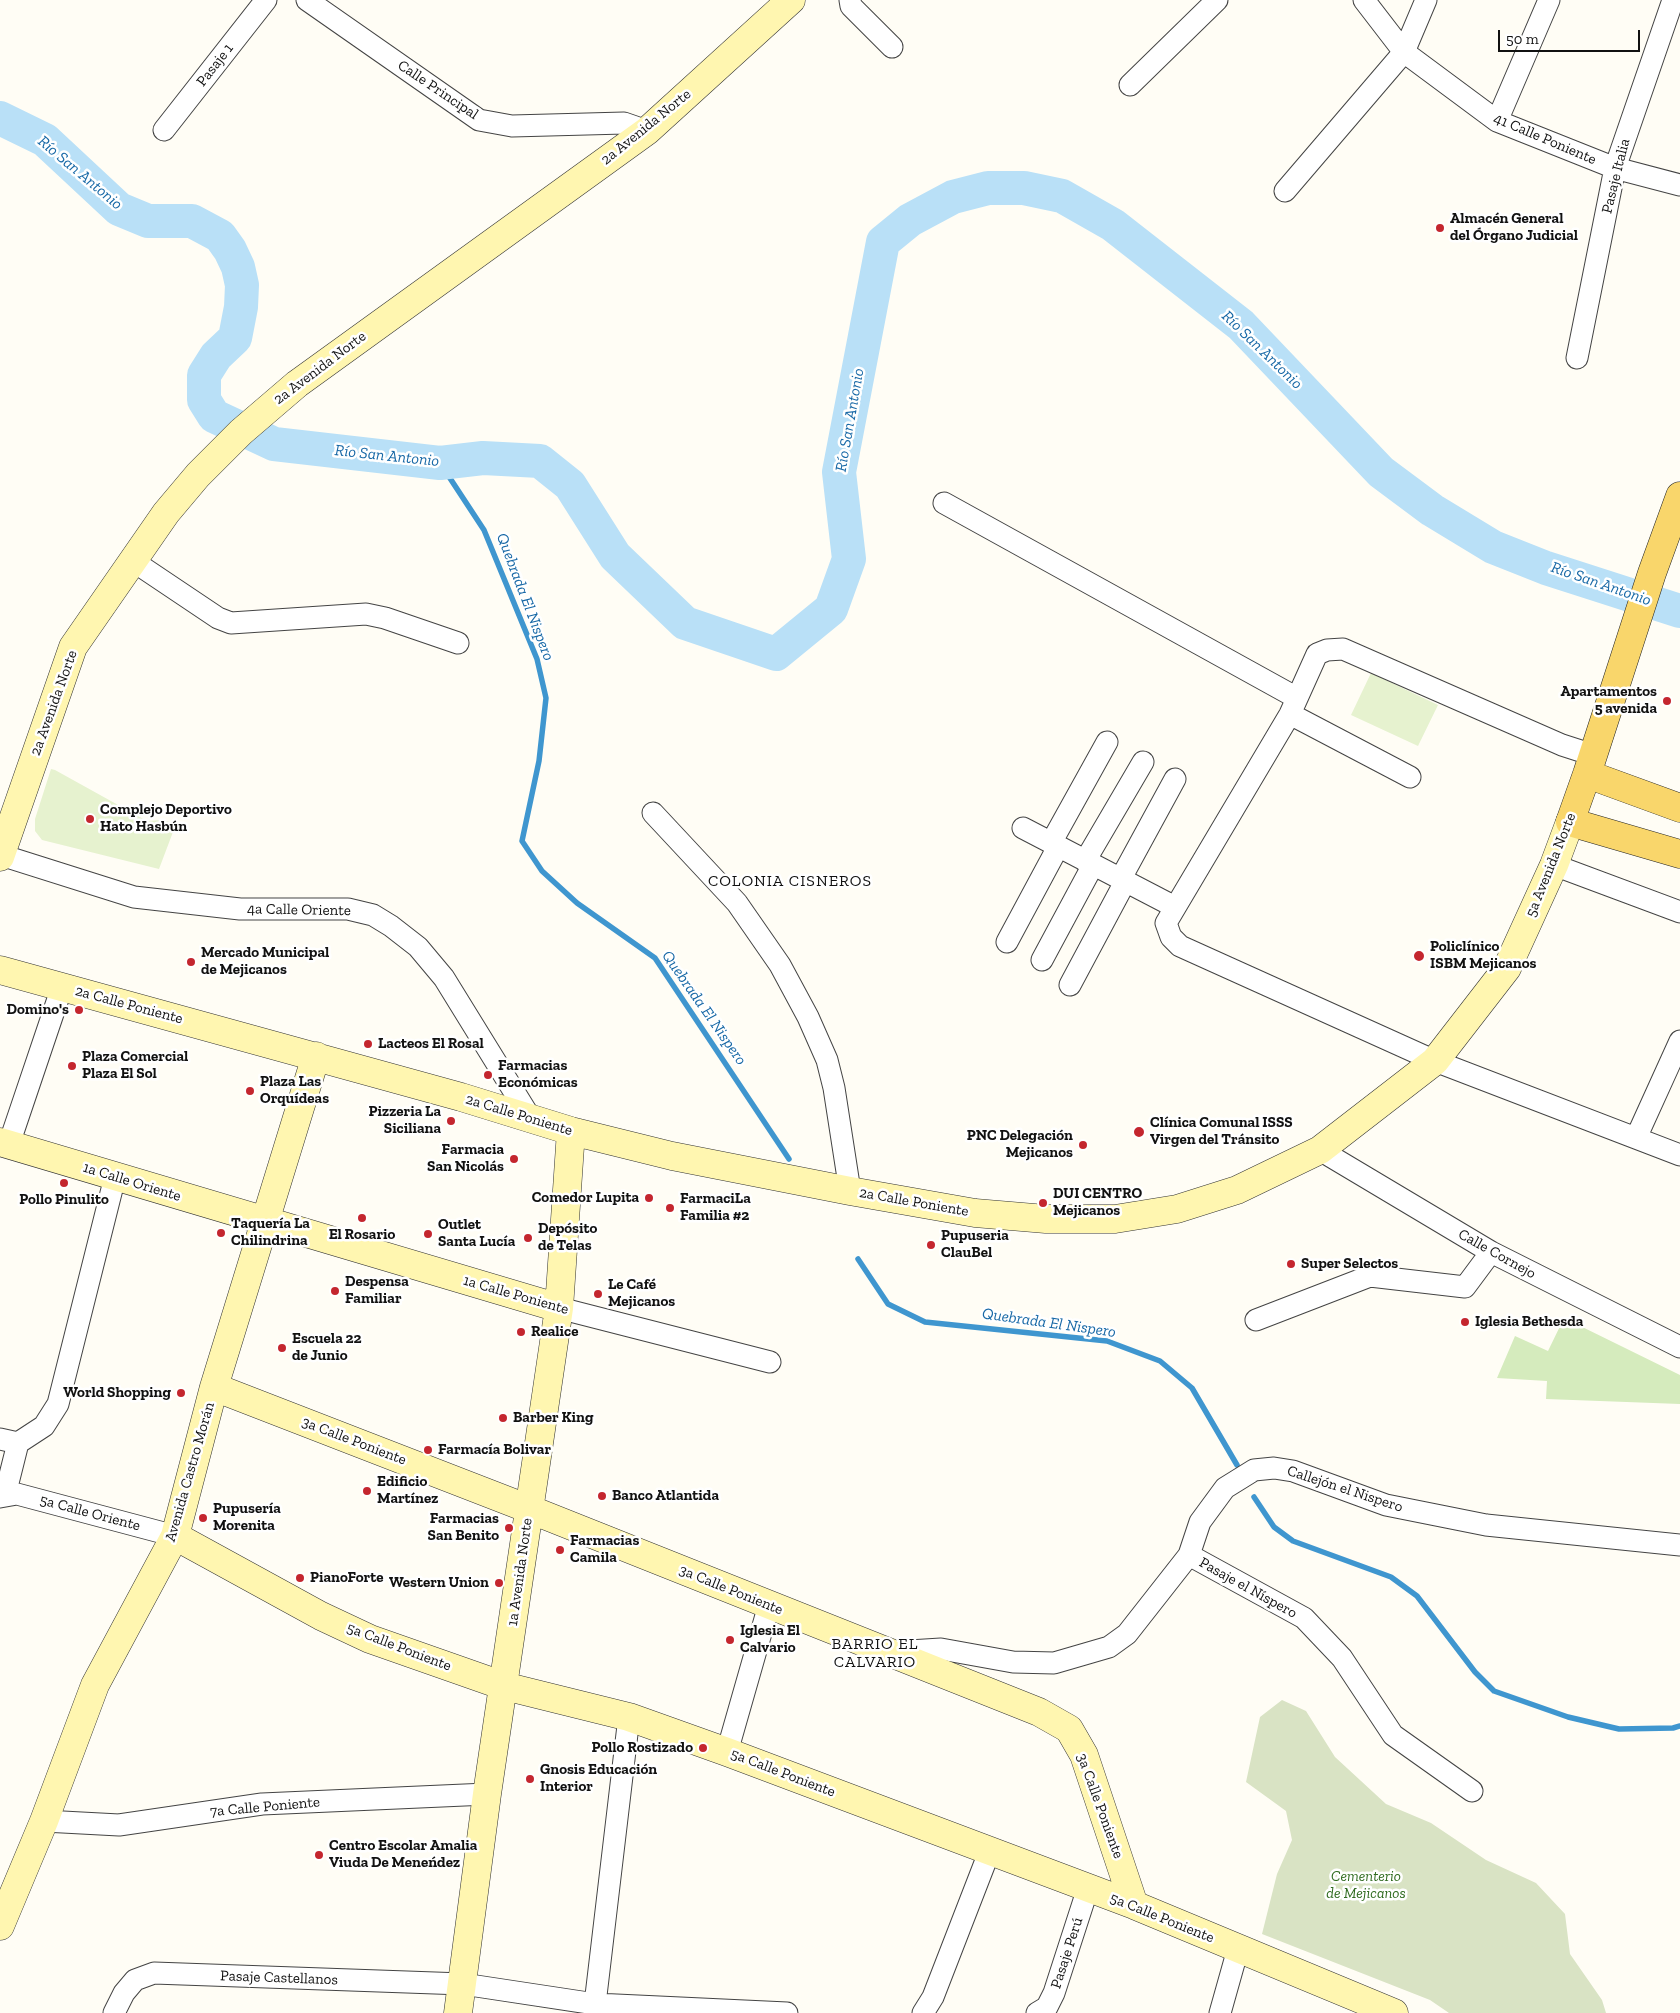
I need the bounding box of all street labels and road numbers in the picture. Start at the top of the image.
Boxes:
street label: Pasaje 1 [193,40,237,90]
street label: Calle Principal [394,56,482,124]
street label: 2a Avenida Norte [597,85,695,169]
street label: 41 Calle Poniente [1491,109,1599,169]
street label: Pasaje Italia [1598,137,1634,215]
street label: 2a Avenida Norte [270,327,370,409]
street label: 2a Avenida Norte [27,648,81,758]
street label: 5a Avenida Norte [1522,810,1580,920]
street label: 4a Calle Oriente [247,900,351,920]
street label: 2a Calle Poniente [73,982,185,1028]
street label: 2a Calle Poniente [463,1090,575,1140]
street label: 1a Calle Oriente [81,1159,183,1205]
street label: 2a Calle Poniente [858,1184,970,1220]
street label: Calle Cornejo [1455,1225,1539,1283]
street label: 1a Calle Poniente [461,1271,571,1319]
street label: Avenida Castro Morán [161,1400,219,1544]
street label: 3a Calle Poniente [299,1413,409,1469]
street label: Callejón el Nispero [1285,1462,1405,1516]
street label: 5a Calle Oriente [38,1491,142,1535]
street label: 1a Avenida Norte [504,1517,536,1627]
street label: Pasaje el Níspero [1196,1554,1300,1622]
street label: 3a Calle Poniente [676,1561,786,1619]
street label: 5a Calle Poniente [344,1619,454,1675]
street label: 5a Calle Poniente [728,1745,838,1801]
street label: 3a Calle Poniente [1073,1751,1127,1861]
street label: 7a Calle Poniente [209,1793,321,1821]
street label: 5a Calle Poniente [1107,1889,1217,1947]
street label: Pasaje Perú [1047,1915,1087,1991]
street label: Pasaje Castellanos [220,1967,338,1989]

